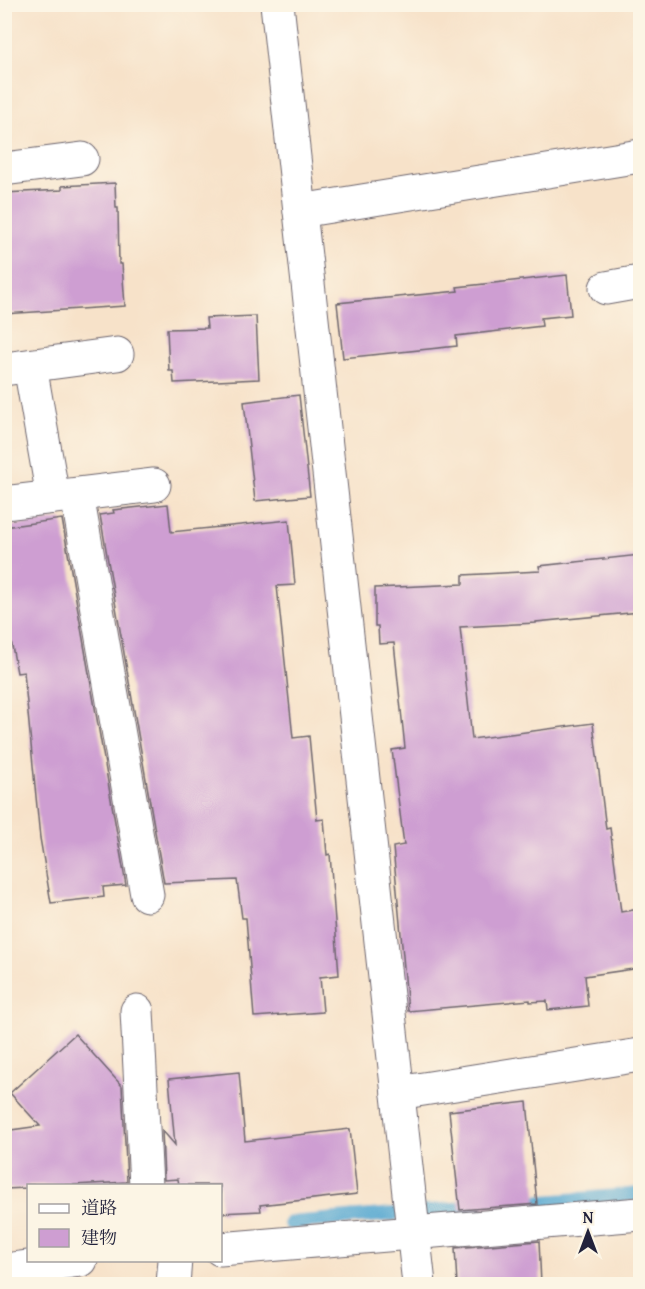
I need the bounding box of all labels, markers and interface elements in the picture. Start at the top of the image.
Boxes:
legend [27,1184,222,1262]
text: 道路 [81,1194,117,1221]
north arrow [558,1202,618,1262]
text: N [583,1205,594,1229]
text: 建物 [81,1224,117,1251]

